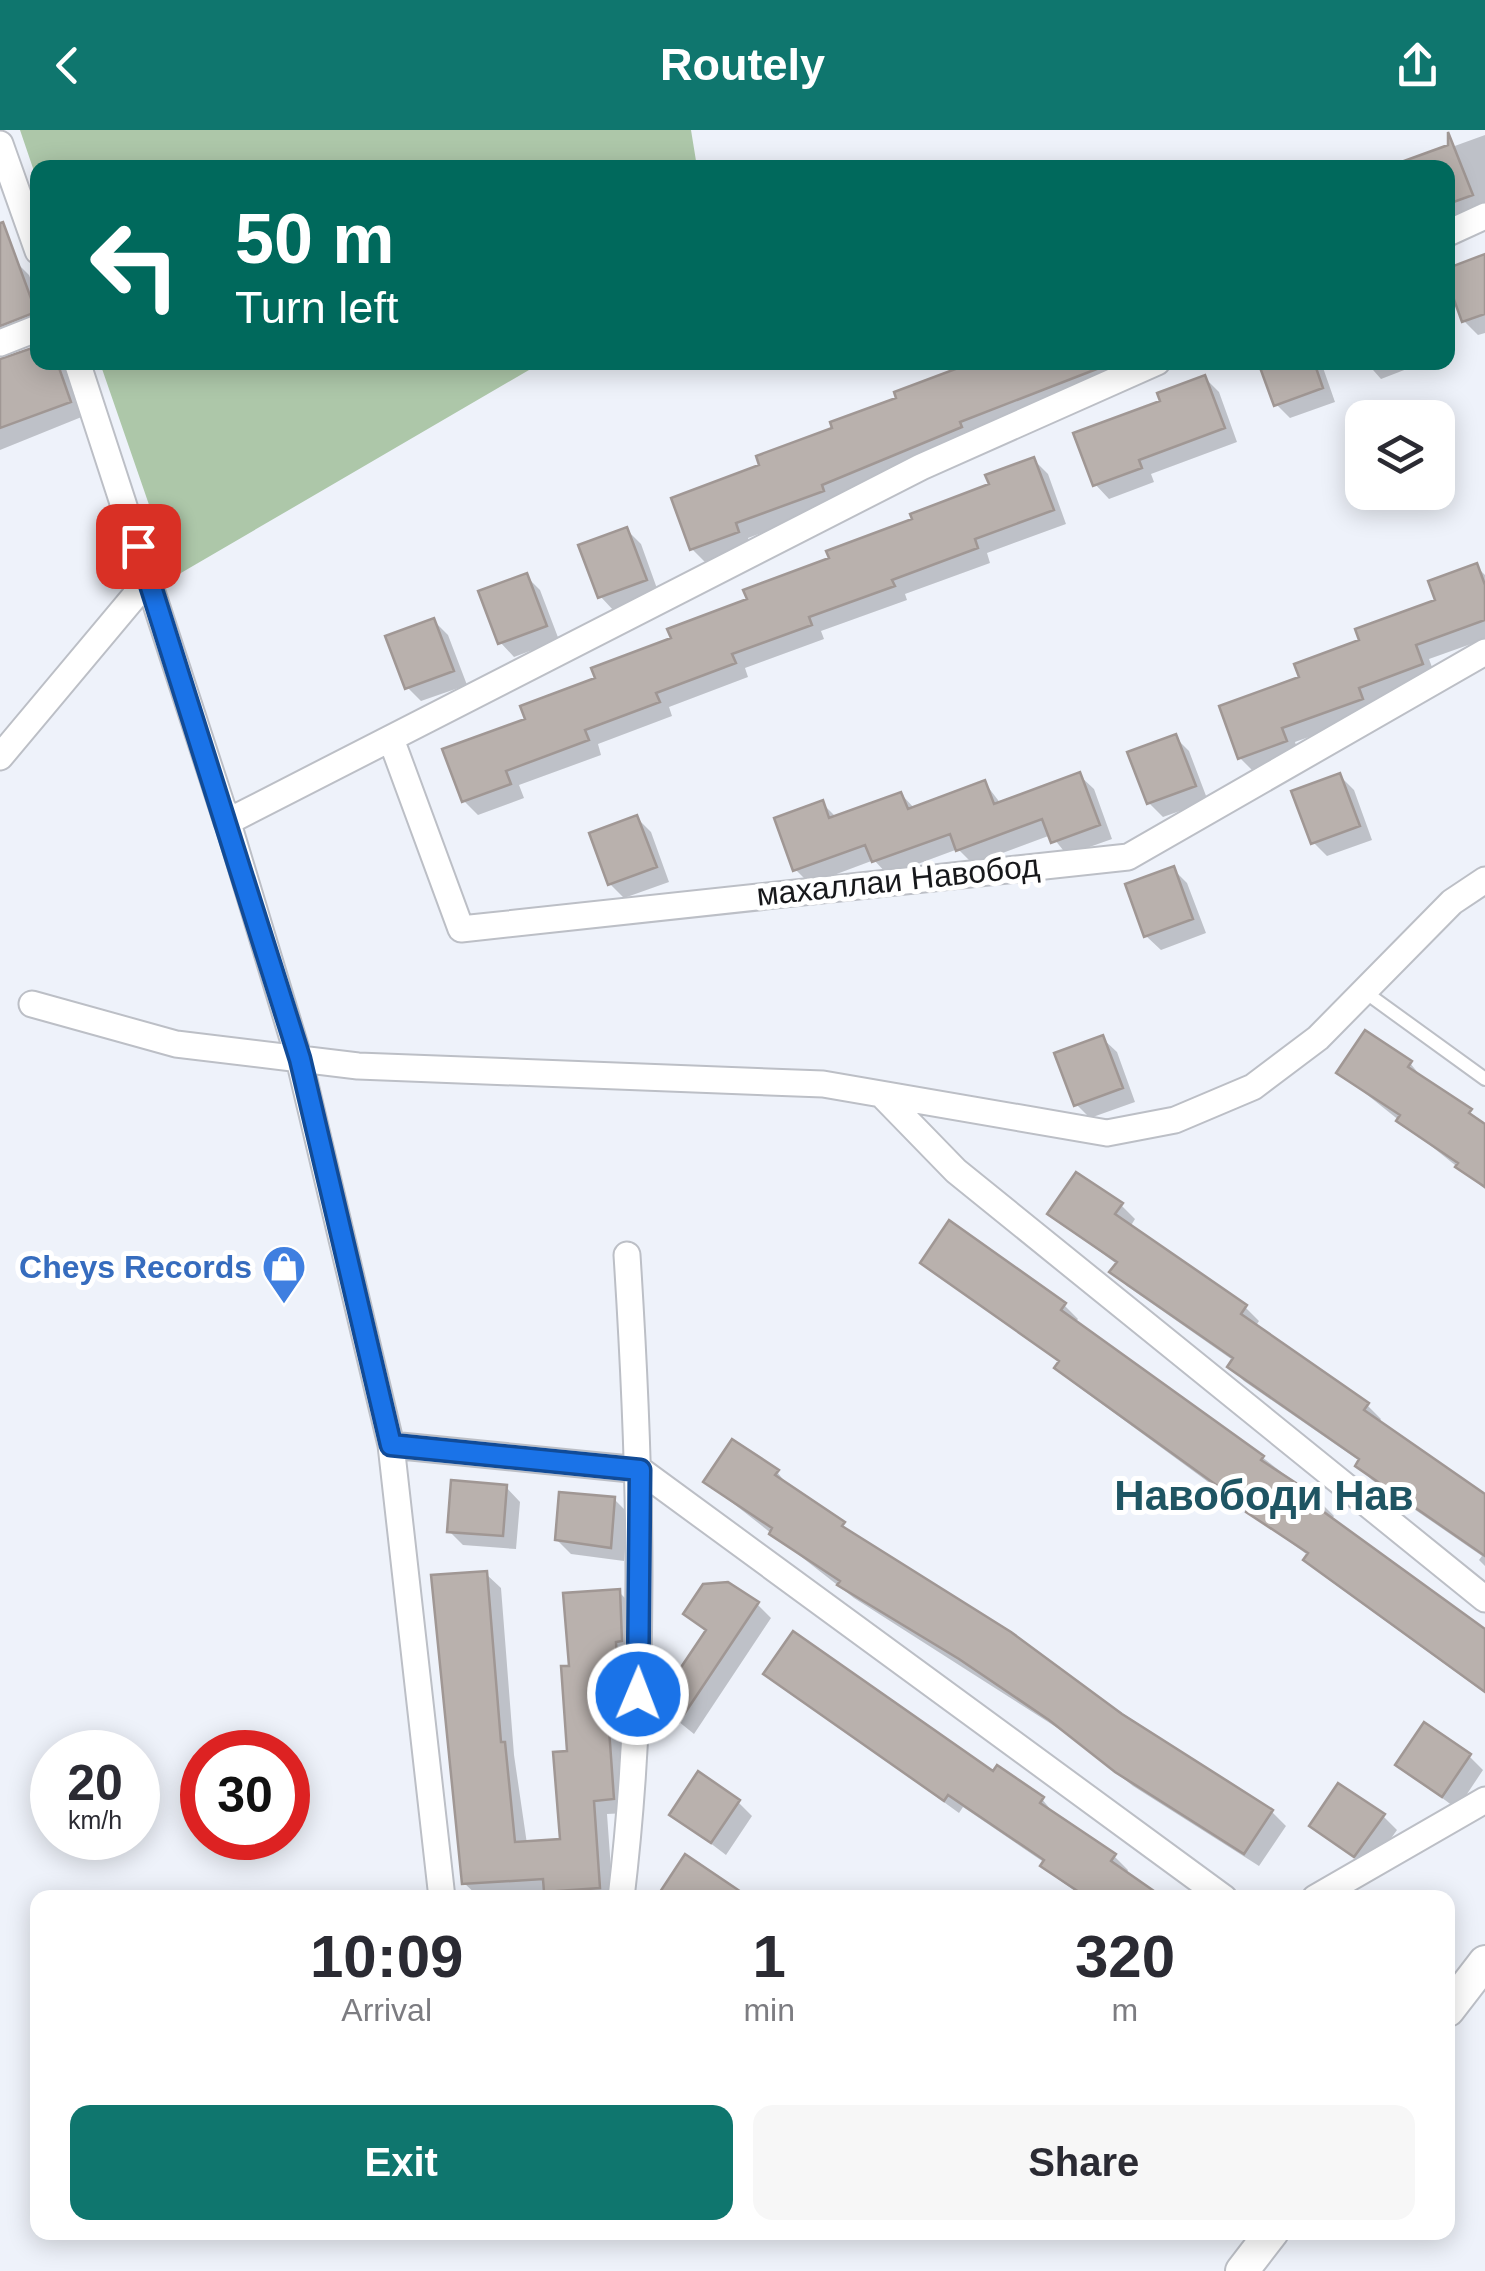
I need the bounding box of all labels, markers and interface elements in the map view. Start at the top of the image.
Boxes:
icon: back [40,38,95,93]
icon: share [1390,38,1445,93]
text: Routely [660,39,825,90]
icon: left [70,200,200,330]
text: 50 m [235,200,395,278]
text: Turn left [235,282,398,333]
map controls [1345,400,1455,510]
button: layers [1345,400,1455,510]
pin [96,504,181,589]
icon: arrive [111,519,166,574]
street label: махаллаи Навобод [755,847,1042,913]
shop icon: Cheys Records [261,1244,307,1305]
place label: Cheys Records [19,1249,252,1285]
district label: Навободи Нав [1114,1472,1414,1519]
position arrow [586,1642,690,1746]
speed limit sign: 30 [180,1730,310,1860]
text: 20 [67,1755,123,1811]
text: km/h [68,1806,122,1834]
text: 10:09 [310,1923,463,1990]
text: 1 [752,1923,786,1990]
text: 320 [1075,1923,1175,1990]
text: Arrival [341,1992,432,2028]
text: min [743,1992,795,2028]
text: m [1112,1992,1138,2028]
button: Exit [70,2105,733,2220]
button: Share [753,2105,1415,2220]

